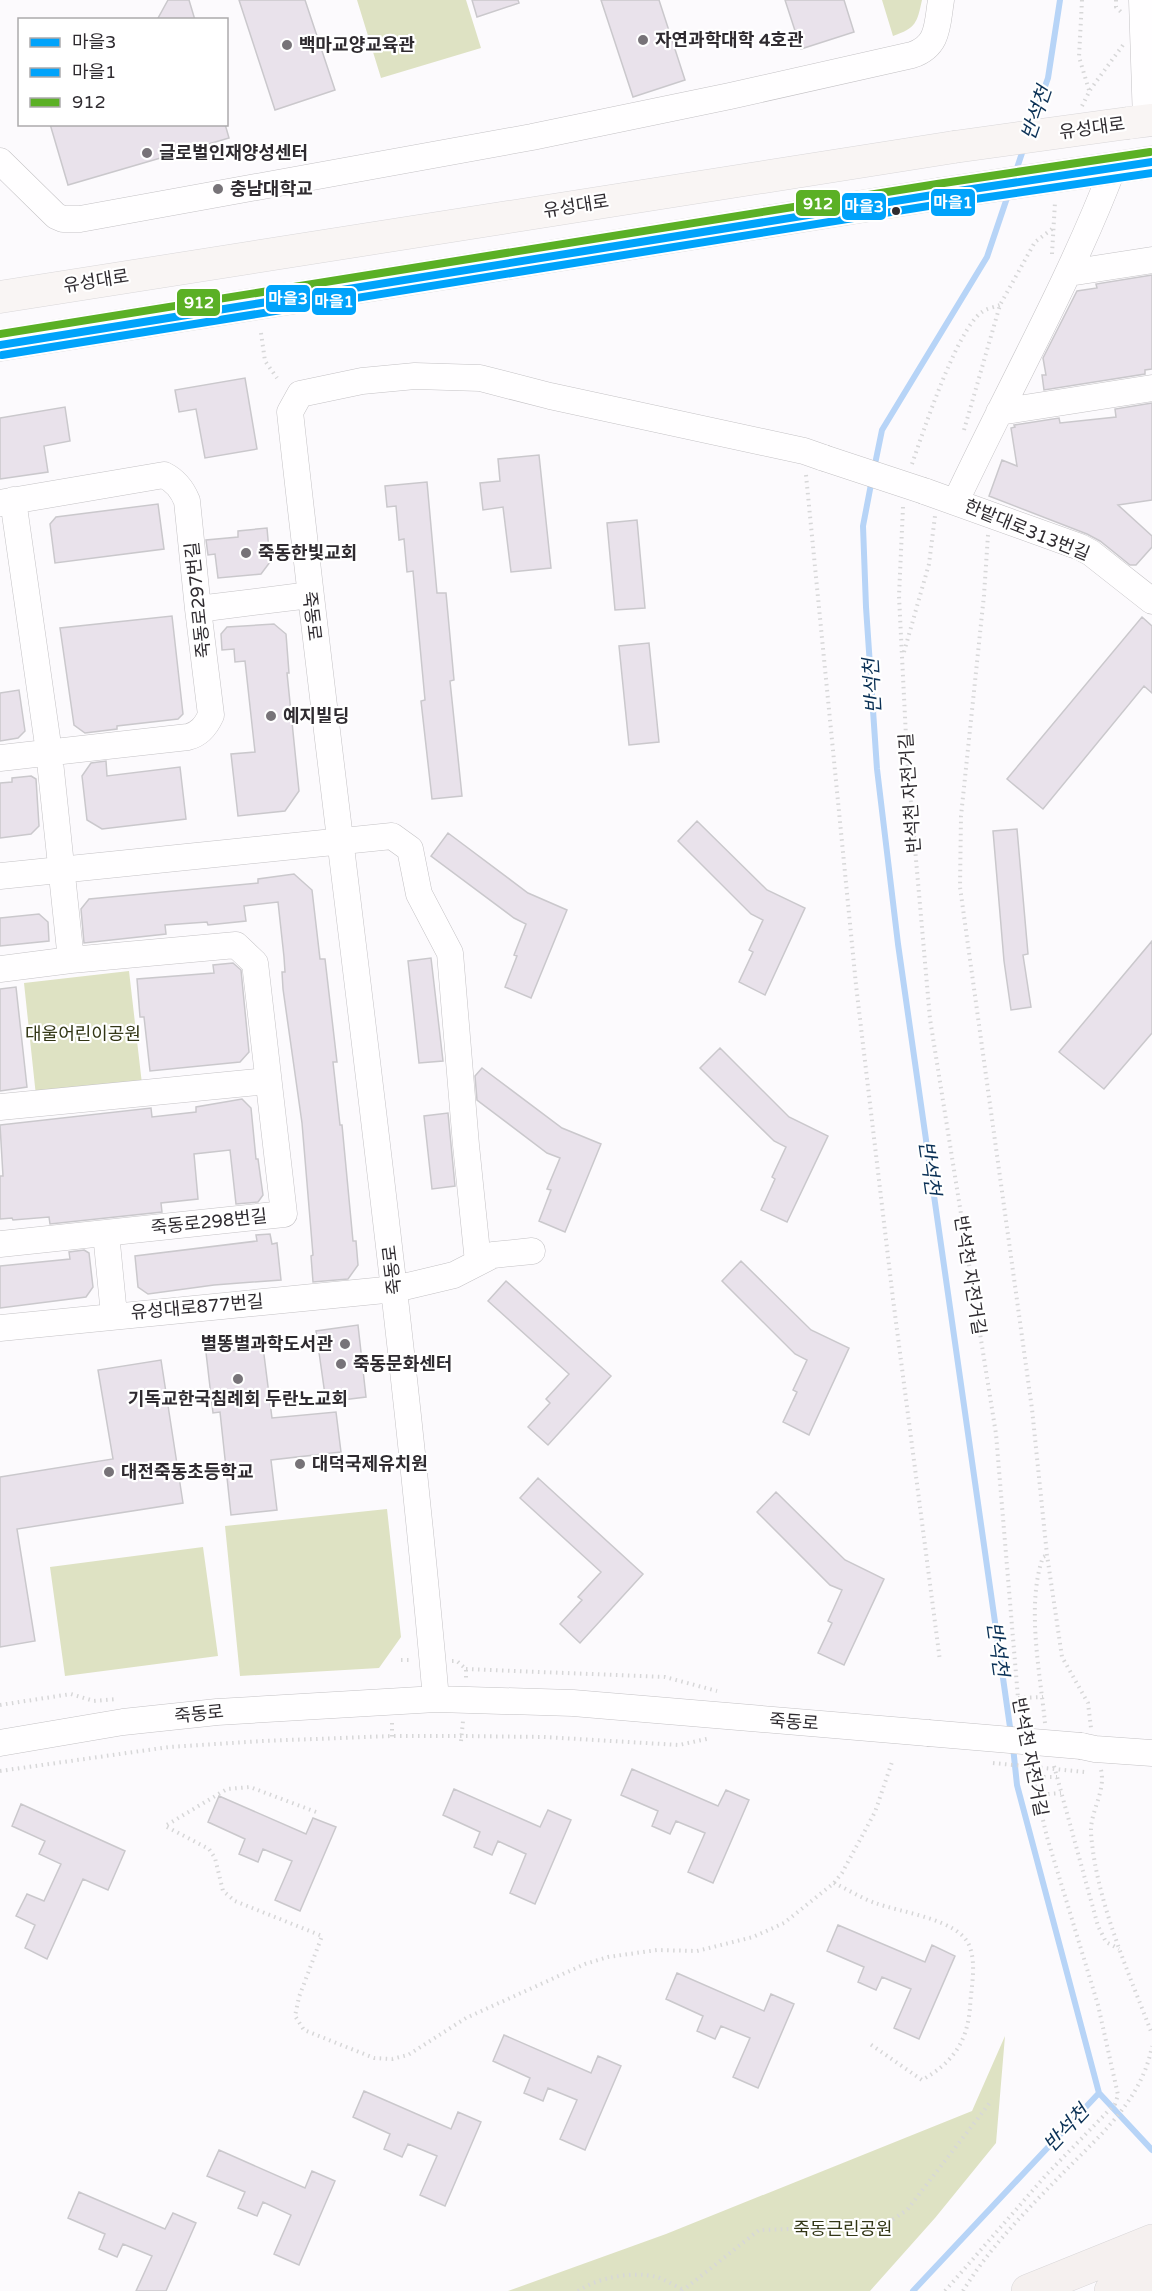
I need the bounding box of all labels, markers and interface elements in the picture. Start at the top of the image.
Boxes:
legend [18,18,228,126]
place label: 자연과학대학 4호관 [655,29,804,51]
text: 마을3 [72,31,116,53]
marker: 자연과학대학 4호관 [636,33,650,47]
place label: 백마교양교육관 [299,34,415,56]
marker: 백마교양교육관 [280,38,294,52]
text: 마을1 [72,61,116,83]
water label: 반석천 [1017,81,1058,143]
text: 912 [72,91,106,113]
street label: 유성대로 [1058,112,1126,144]
place label: 글로벌인재양성센터 [159,142,308,164]
marker: 글로벌인재양성센터 [140,146,154,160]
place label: 충남대학교 [230,178,313,200]
marker: 충남대학교 [211,182,225,196]
line badge: 마을1 [930,188,976,217]
line badge: 912 [795,189,841,217]
street label: 유성대로 [542,190,610,222]
line badge: 마을3 [841,192,887,221]
text: 마을1 [933,193,973,213]
text: 912 [803,194,833,214]
text: 마을3 [844,197,884,217]
unlabelled marker [890,205,902,217]
street label: 유성대로 [62,265,130,297]
line badge: 마을3 [265,284,311,313]
line badge: 마을1 [311,287,357,316]
line badge: 912 [176,288,221,317]
text: 마을3 [268,289,308,309]
text: 마을1 [314,292,354,312]
text: 912 [184,293,214,313]
street label: 한밭대로313번길 [961,495,1093,565]
street label: 죽동로297번길 [181,541,215,659]
place label: 죽동한빛교회 [258,542,357,564]
marker: 죽동한빛교회 [239,546,253,560]
street label: 죽동로 [298,590,326,642]
water label: 반석천 [859,655,886,714]
place label: 예지빌딩 [283,705,349,727]
marker: 예지빌딩 [264,709,278,723]
street label: 반석천 자전거길 [895,732,925,854]
park label: 대울어린이공원 [25,1023,141,1045]
water label: 반석천 [913,1139,945,1200]
street label: 죽동로298번길 [150,1205,268,1239]
street label: 반석천 자전거길 [950,1214,990,1336]
street label: 죽동로 [378,1244,406,1296]
street label: 유성대로877번길 [130,1290,264,1324]
place label: 별똥별과학도서관 [201,1333,333,1355]
marker: 별똥별과학도서관 [338,1337,352,1351]
place label: 죽동문화센터 [353,1353,452,1375]
marker: 죽동문화센터 [334,1357,348,1371]
marker: 기독교한국침례회 두란노교회 [231,1372,245,1386]
place label: 기독교한국침례회 두란노교회 [128,1388,348,1410]
place label: 대덕국제유치원 [312,1453,428,1475]
marker: 대덕국제유치원 [293,1457,307,1471]
place label: 대전죽동초등학교 [121,1461,253,1483]
marker: 대전죽동초등학교 [102,1465,116,1479]
water label: 반석천 [981,1620,1013,1681]
street label: 반석천 자전거길 [1008,1696,1052,1818]
street label: 죽동로 [173,1700,225,1728]
street label: 죽동로 [768,1709,820,1735]
water label: 반석천 [1039,2098,1096,2157]
park label: 죽동근린공원 [793,2218,893,2240]

